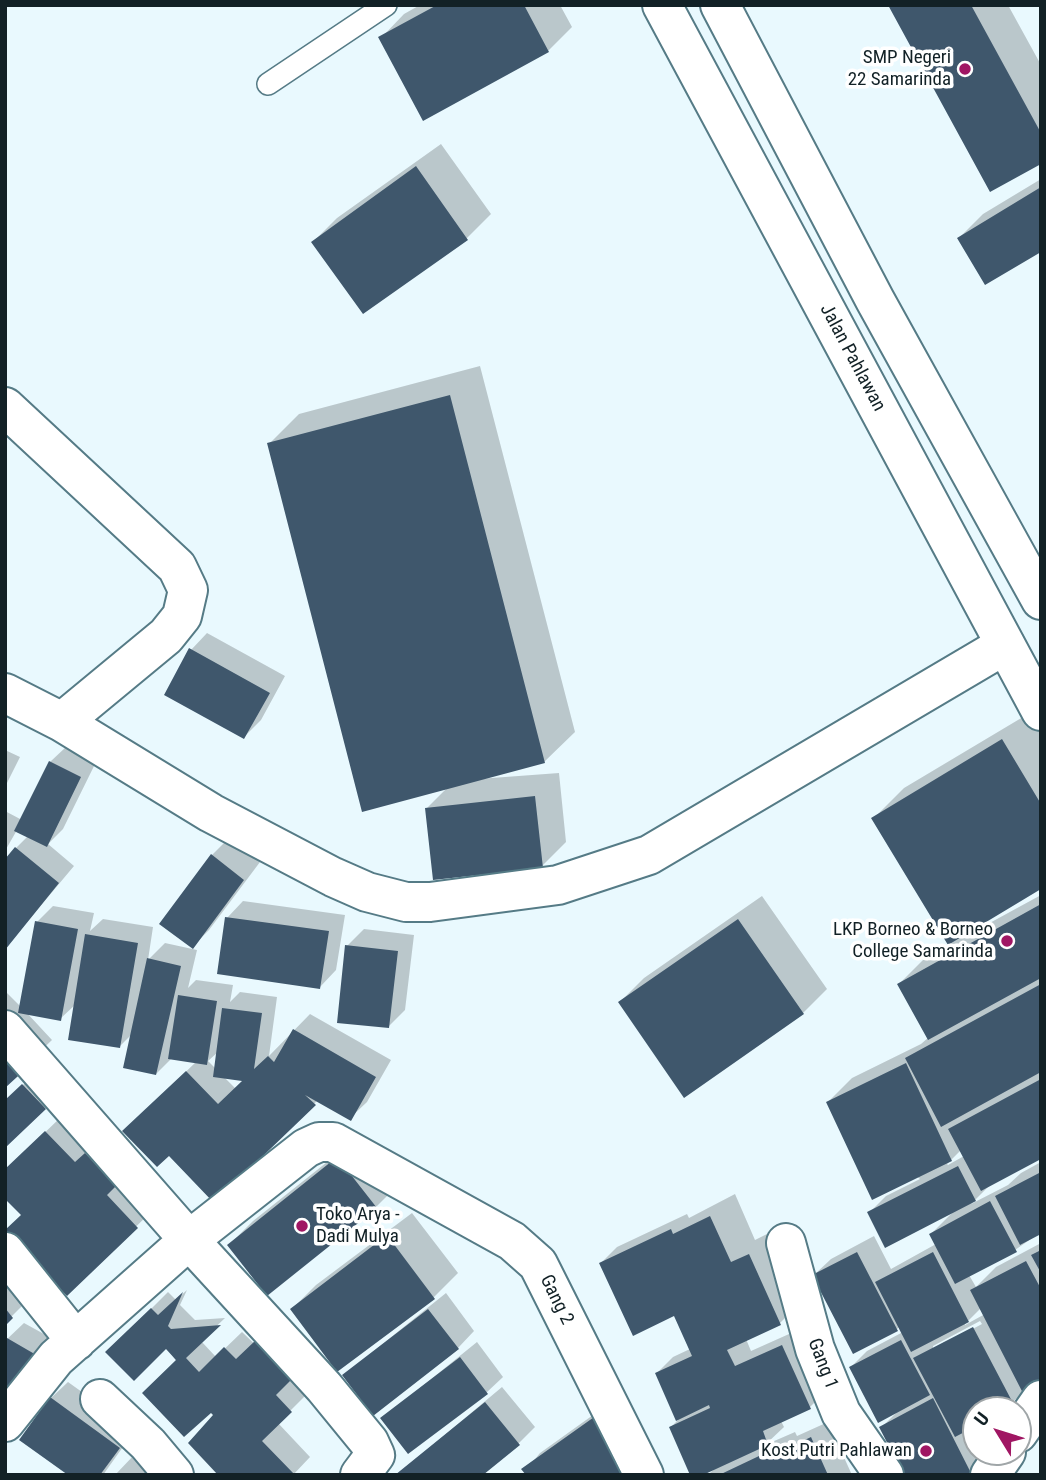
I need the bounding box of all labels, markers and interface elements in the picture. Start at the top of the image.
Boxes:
place label: SMP Negeri 22 Samarinda [848,47,951,91]
marker: SMP Negeri 22 Samarinda [957,61,973,77]
street label: Jalan Pahlawan [814,300,890,416]
place label: LKP Borneo & Borneo College Samarinda [833,919,993,963]
marker: LKP Borneo & Borneo College Samarinda [999,933,1015,949]
place label: Toko Arya - Dadi Mulya [316,1204,400,1248]
marker: Toko Arya - Dadi Mulya [294,1218,310,1234]
street label: Gang 2 [534,1271,578,1329]
street label: Gang 1 [802,1335,842,1393]
north arrow [962,1396,1032,1466]
text: U [969,1408,994,1430]
place label: Kost Putri Pahlawan [761,1440,912,1462]
marker: Kost Putri Pahlawan [918,1443,934,1459]

